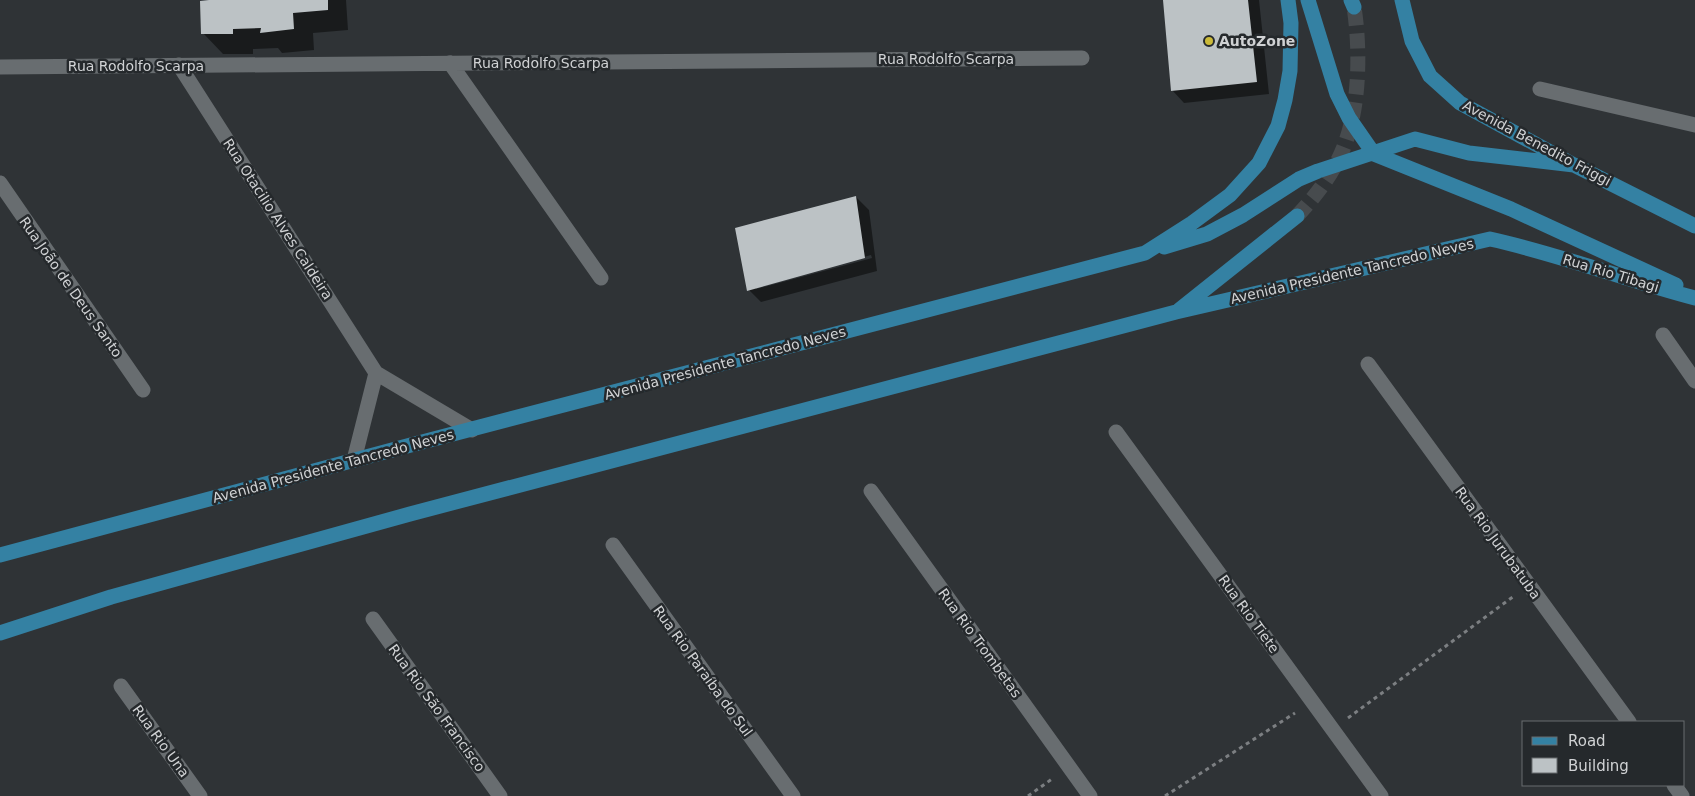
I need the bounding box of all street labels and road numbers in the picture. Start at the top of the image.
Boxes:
street label: Rua Rodolfo Scarpa [878,51,1014,67]
street label: Rua Rodolfo Scarpa [473,55,609,71]
street label: Rua Rodolfo Scarpa [68,58,204,74]
street label: Avenida Benedito Friggi [1460,97,1614,189]
street label: Rua Otacilio Alves Caldeira [220,136,336,302]
street label: Rua João de Deus Santo [16,214,126,360]
street label: Avenida Presidente Tancredo Neves [1229,235,1475,307]
street label: Rua Rio Tibagi [1561,251,1661,295]
street label: Avenida Presidente Tancredo Neves [603,323,847,403]
street label: Avenida Presidente Tancredo Neves [211,426,455,506]
street label: Rua Rio Jurubatuba [1452,484,1544,602]
street label: Rua Rio Tiete [1215,572,1283,656]
street label: Rua Rio Trombetas [935,585,1025,701]
street label: Rua Rio Paraíba do Sul [650,602,756,740]
street label: Rua Rio São Francisco [385,641,489,775]
street label: Rua Rio Una [129,702,193,780]

